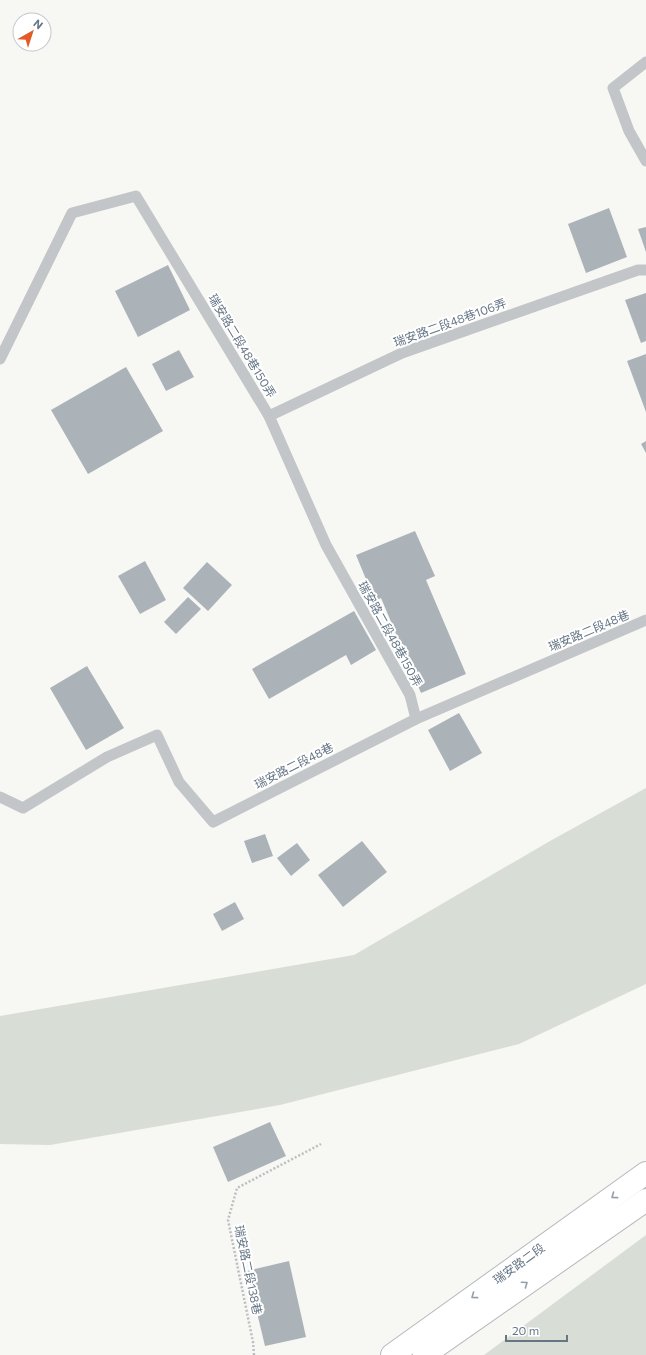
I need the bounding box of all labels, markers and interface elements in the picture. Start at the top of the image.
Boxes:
north arrow [12,12,52,52]
text: N [31,16,46,31]
street label: 瑞安路二段48巷150弄 [206,291,279,400]
street label: 瑞安路二段48巷106弄 [391,295,508,349]
street label: 瑞安路二段48巷150弄 [356,578,426,689]
street label: 瑞安路二段48巷 [546,607,631,653]
street label: 瑞安路二段48巷 [252,739,335,791]
one-way arrow [612,1191,619,1198]
street label: 瑞安路二段138巷 [233,1224,265,1316]
street label: 瑞安路二段 [490,1240,547,1286]
one-way arrow [520,1282,527,1289]
one-way arrow [472,1291,479,1298]
scale bar [506,1317,567,1343]
text: 20 m [512,1323,539,1337]

